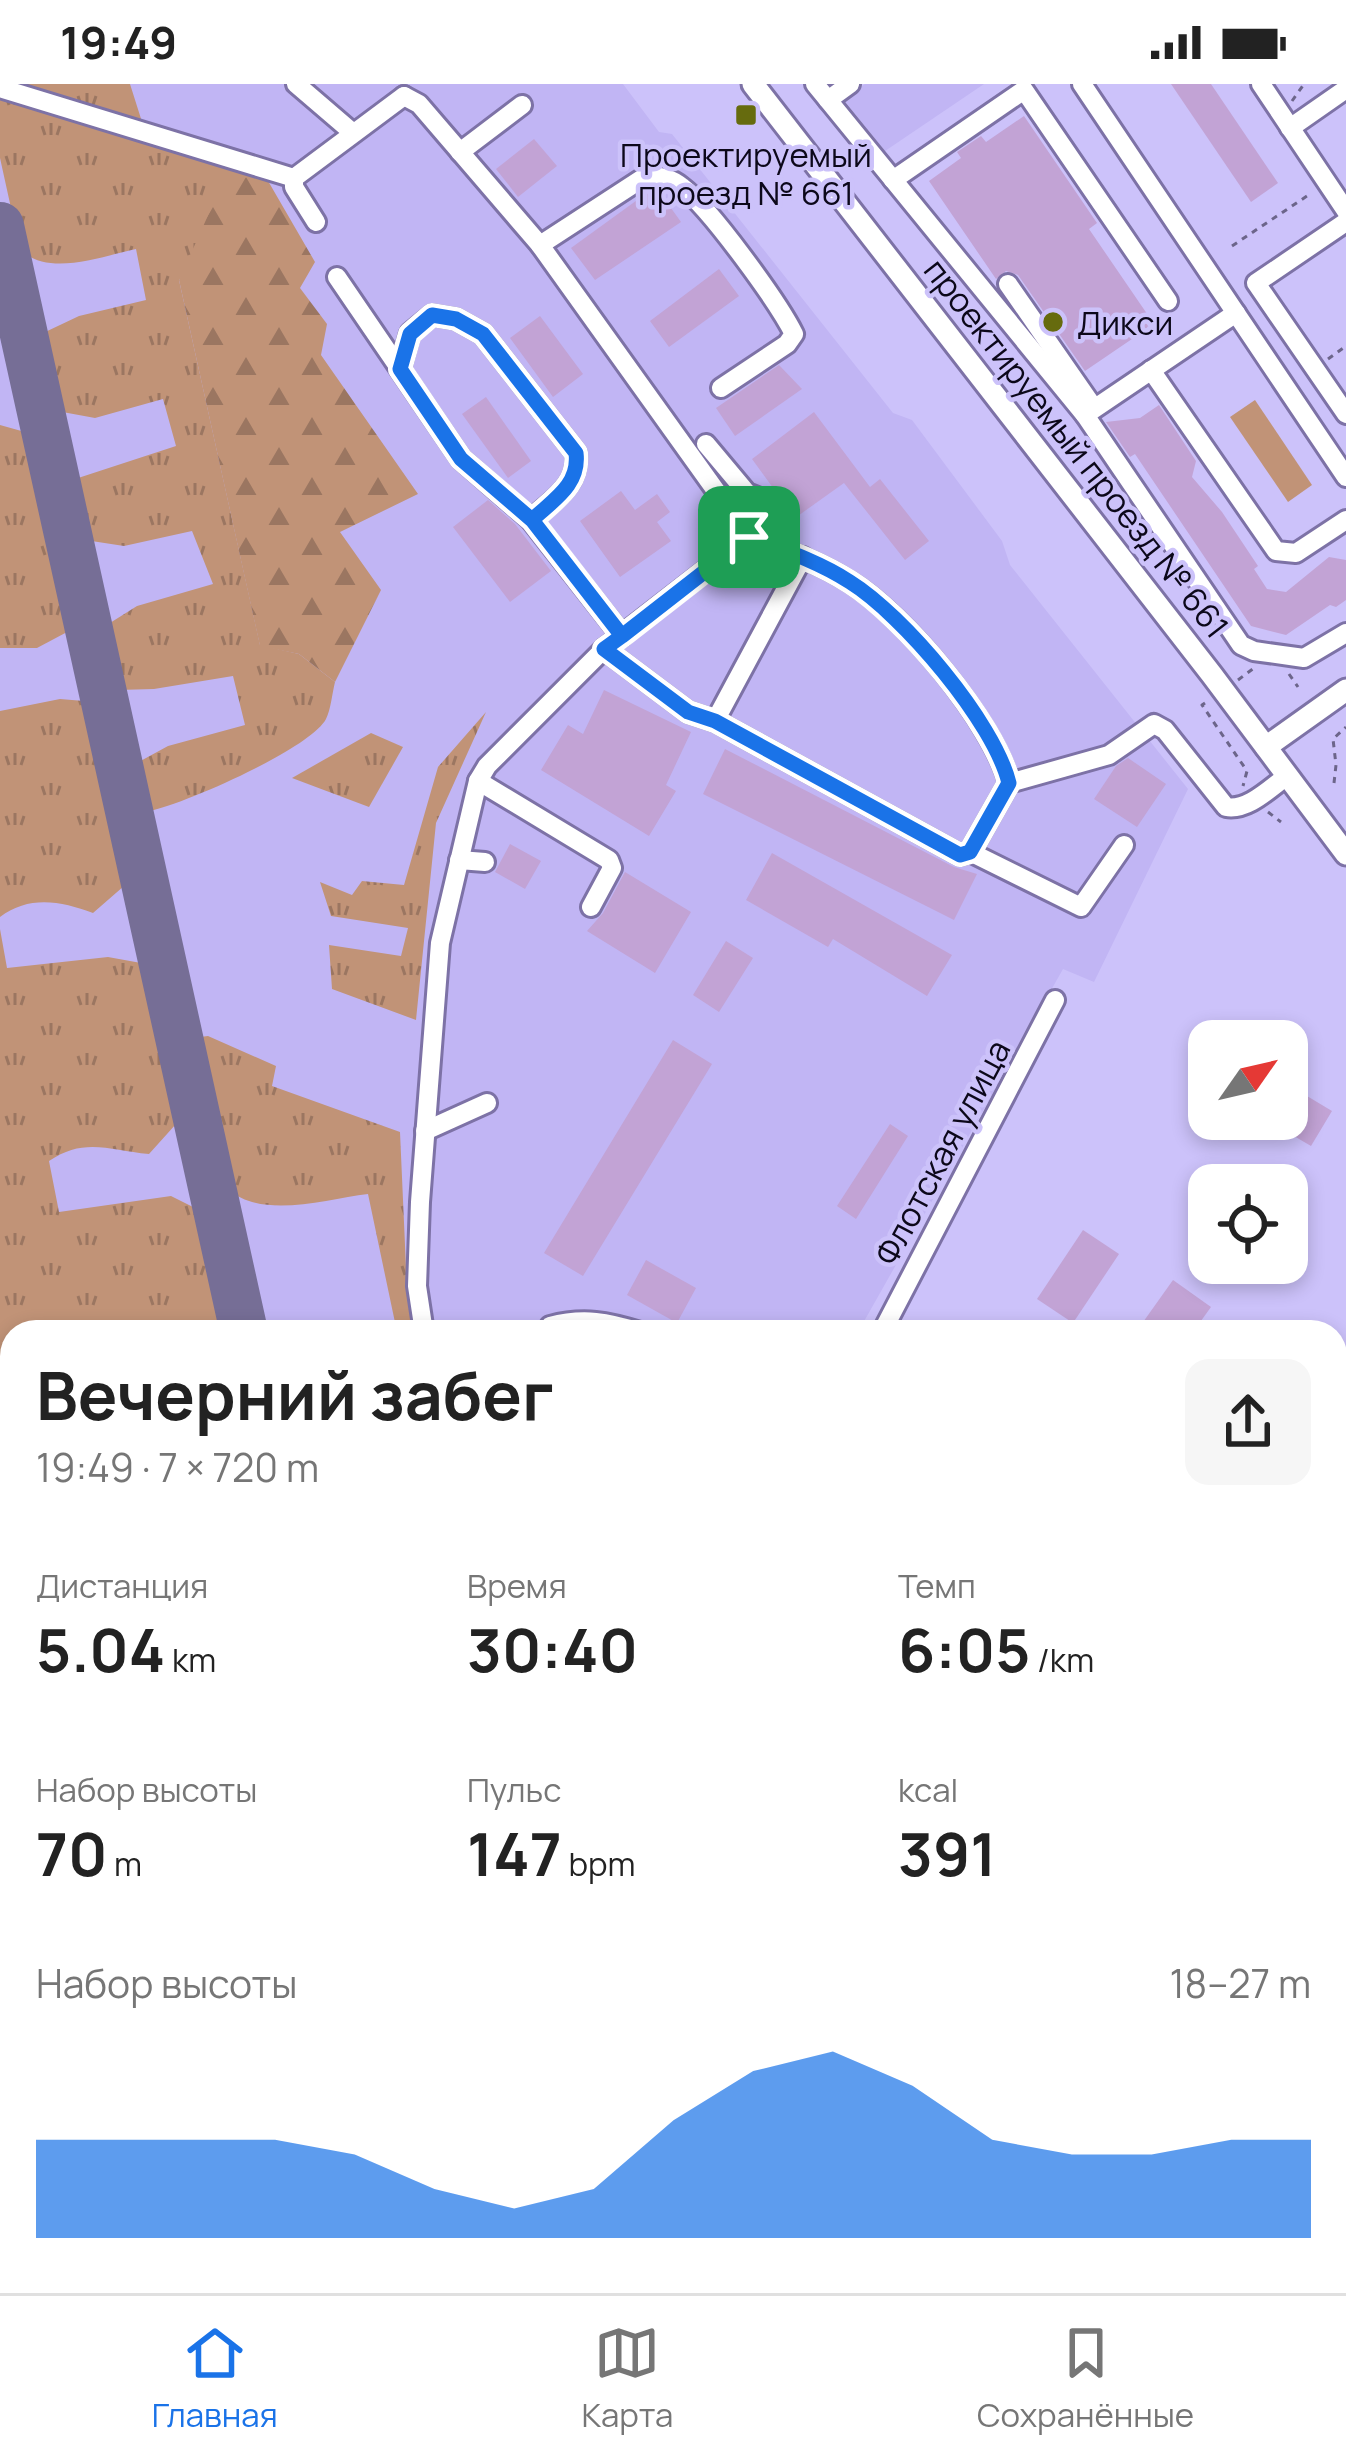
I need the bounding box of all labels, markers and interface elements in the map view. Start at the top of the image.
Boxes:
text: 19:49 [60,11,177,73]
marker: Проектируемый проезд № 661 [733,102,759,128]
place label: Проектируемый проезд № 661 [620,132,872,215]
street label: проектируемый проезд № 661 [914,249,1240,647]
place label: Дикси [1077,300,1173,345]
marker: Дикси [1040,309,1066,335]
pin [698,486,800,588]
icon: arrive [716,504,782,570]
north arrow [1188,1020,1308,1140]
map controls [1188,1020,1308,1284]
street label: Флотская улица [864,1032,1020,1272]
button: locate [1188,1164,1308,1284]
text: Вечерний забег [36,1350,554,1440]
button: share [1185,1359,1311,1485]
text: 19:49 · 7 × 720 m [36,1440,319,1494]
text: Дистанция [36,1563,208,1608]
text: Время [467,1563,567,1608]
text: Темп [898,1563,976,1608]
text: 5.04 [36,1608,165,1690]
text: 30:40 [467,1608,638,1690]
text: 6:05 [898,1608,1030,1690]
text: km [165,1637,216,1682]
text: /km [1030,1637,1094,1682]
text: Набор высоты [36,1767,257,1812]
text: Пульс [467,1767,561,1812]
text: kcal [898,1767,958,1812]
text: 70 [36,1812,108,1894]
text: 147 [467,1812,562,1894]
text: 391 [898,1812,996,1894]
text: m [108,1841,142,1886]
text: bpm [562,1841,635,1886]
text: Набор высоты [36,1956,298,2010]
text: 18–27 m [1169,1956,1311,2010]
tab: Главная [152,2320,278,2437]
tab: Карта [581,2320,673,2437]
tab: Сохранённые [977,2320,1194,2437]

